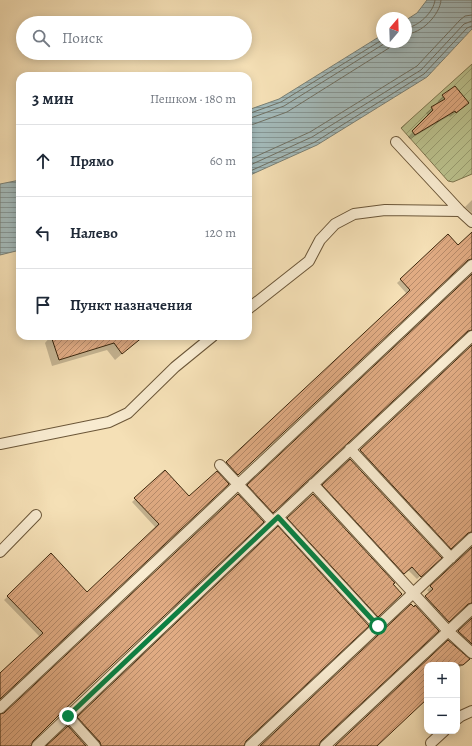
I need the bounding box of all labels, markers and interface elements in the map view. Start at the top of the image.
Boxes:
north arrow [376,12,412,48]
search box [16,16,252,60]
icon: search [30,27,52,49]
text: Поиск [62,28,103,48]
text: 3 мин [32,87,74,110]
text: Пешком · 180 m [150,90,236,107]
icon: ahead [32,150,54,172]
text: Прямо [70,151,114,171]
text: 60 m [210,152,236,169]
icon: left [32,222,54,244]
text: Налево [70,223,118,243]
text: 120 m [205,224,236,241]
icon: arrive [32,294,54,316]
text: Пункт назначения [70,295,192,315]
route start [369,617,387,635]
map controls [424,662,460,734]
button: + [424,662,460,698]
button: − [424,698,460,734]
route end [59,707,77,725]

